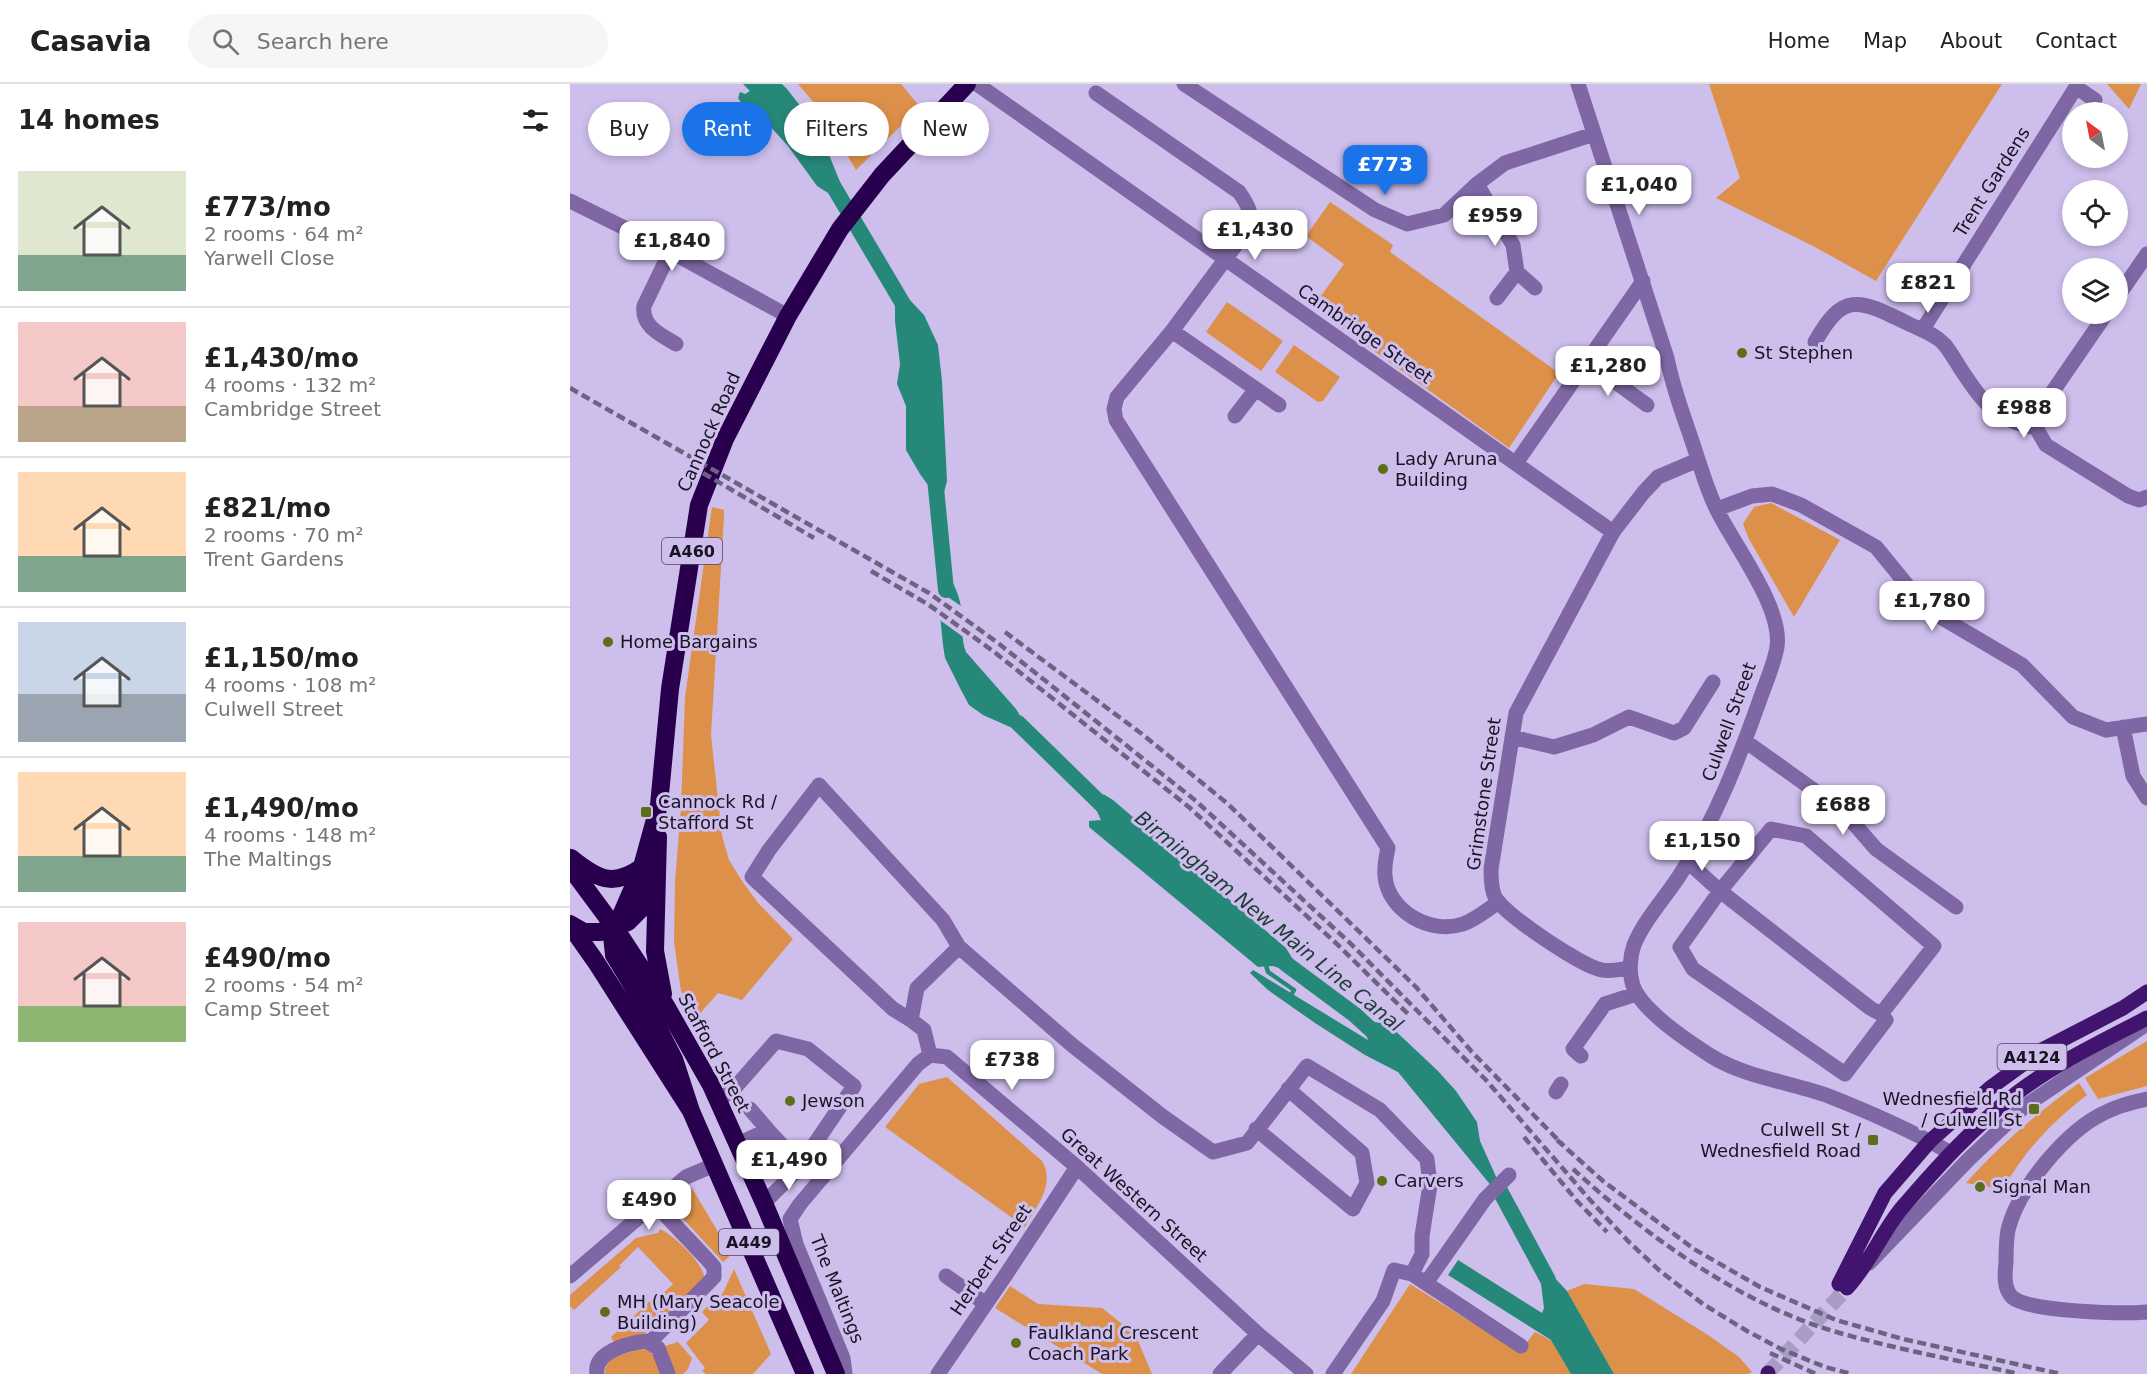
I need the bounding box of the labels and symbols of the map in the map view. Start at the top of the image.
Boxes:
north arrow [2062,102,2128,168]
street label: Trent Gardens [1949,123,2034,242]
pin: £773 [1349,145,1421,196]
pin: £1,040 [1590,165,1688,216]
pin: £959 [1459,196,1531,247]
pin: £1,430 [1206,210,1304,261]
pin: £1,840 [623,221,721,272]
pin: £821 [1892,263,1964,314]
street label: Cambridge Street [1294,279,1437,388]
place label: St Stephen [1754,342,1853,363]
pin: £1,280 [1559,346,1657,397]
marker: St Stephen [1735,346,1749,360]
street label: Cannock Road [673,369,744,495]
pin: £988 [1988,388,2060,439]
place label: Lady Aruna Building [1395,448,1497,490]
marker: Lady Aruna Building [1376,462,1390,476]
road number: A460 [662,538,722,564]
pin: £1,780 [1883,581,1981,632]
place label: Home Bargains [620,631,758,652]
marker: Home Bargains [601,635,615,649]
street label: Culwell Street [1697,659,1760,784]
street label: Grimstone Street [1462,716,1505,872]
pin: £688 [1807,785,1879,836]
place label: Cannock Rd / Stafford St [658,791,778,833]
marker: Cannock Rd / Stafford St [639,805,653,819]
water label: Birmingham New Main Line Canal [1130,805,1408,1037]
pin: £1,150 [1653,821,1751,872]
street label: Stafford Street [674,990,755,1116]
pin: £738 [976,1040,1048,1091]
road number: A4124 [1998,1044,2066,1070]
place label: Wednesfield Rd / Culwell St [1882,1088,2022,1130]
place label: Jewson [801,1090,865,1111]
marker: Jewson [783,1094,797,1108]
marker: Wednesfield Rd / Culwell St [2027,1102,2041,1116]
place label: Culwell St / Wednesfield Road [1700,1119,1862,1161]
street label: Great Western Street [1057,1123,1212,1266]
marker: Culwell St / Wednesfield Road [1866,1133,1880,1147]
pin: £1,490 [740,1140,838,1191]
place label: Carvers [1394,1170,1464,1191]
marker: Carvers [1375,1174,1389,1188]
place label: Signal Man [1992,1176,2091,1197]
pin: £490 [613,1180,685,1231]
marker: Signal Man [1973,1180,1987,1194]
street label: Herbert Street [946,1200,1035,1319]
road number: A449 [719,1229,779,1255]
street label: The Maltings [806,1231,869,1346]
place label: MH (Mary Seacole Building) [617,1291,780,1333]
marker: MH (Mary Seacole Building) [598,1305,612,1319]
place label: Faulkland Crescent Coach Park [1028,1322,1199,1364]
marker: Faulkland Crescent Coach Park [1009,1336,1023,1350]

